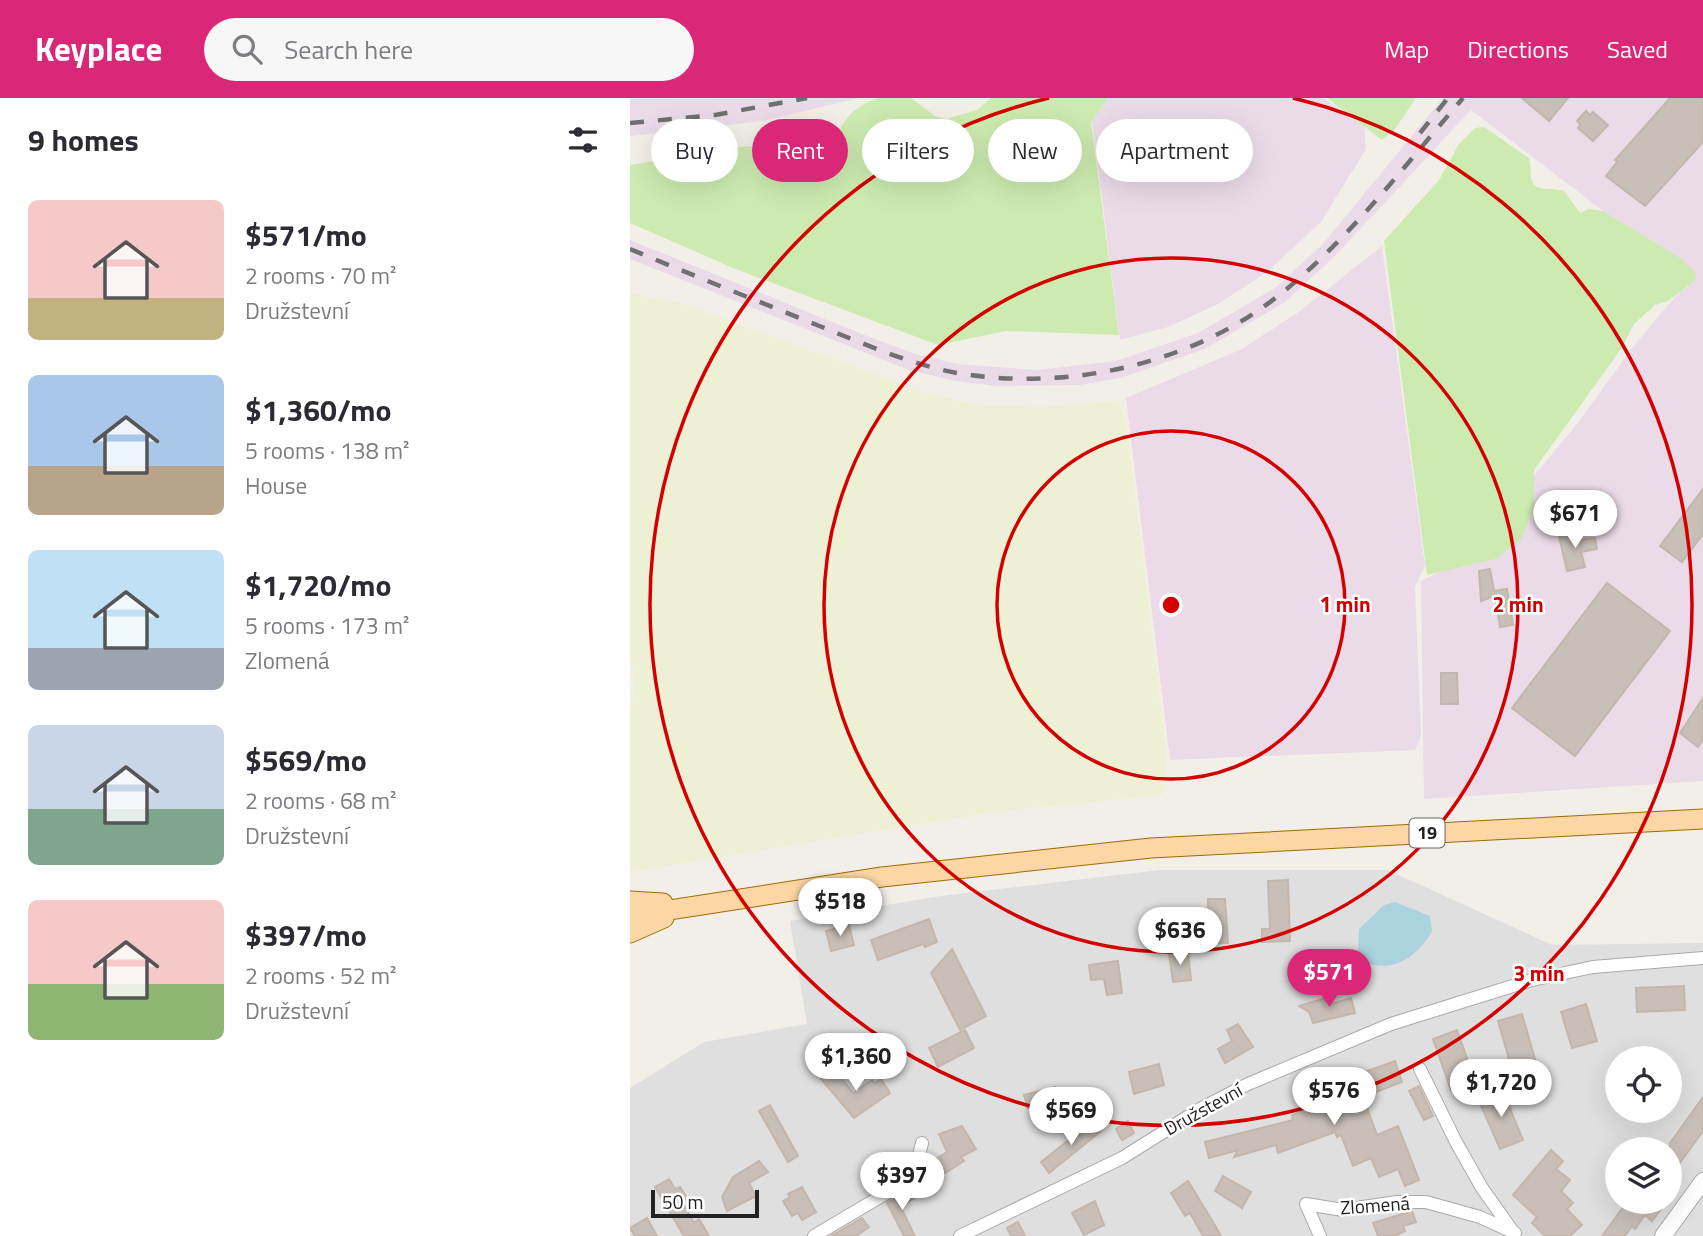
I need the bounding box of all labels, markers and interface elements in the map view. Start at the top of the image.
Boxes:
search box [204,18,694,81]
text: Keyplace [35,24,162,74]
icon: search [228,30,266,68]
text: Search here [284,30,413,69]
text: Map [1384,31,1429,67]
text: Directions [1467,31,1569,67]
text: Saved [1607,31,1668,67]
text: 9 homes [28,117,139,163]
chip: Buy [651,119,738,182]
chip: Rent [752,119,848,182]
chip: Filters [862,119,974,182]
chip: New [988,119,1082,182]
chip: Apartment [1096,119,1253,182]
icon: filters [564,121,602,159]
text: $571/mo [245,212,367,258]
icon: home [84,228,168,312]
text: 2 rooms · 70 m² [245,258,396,293]
text: Družstevní [245,293,349,328]
text: $1,360/mo [245,387,391,433]
icon: home [84,403,168,487]
text: 5 rooms · 138 m² [245,433,409,468]
text: House [245,468,307,503]
pin: $671 [1534,490,1616,550]
text: $671 [1549,495,1601,530]
text: $1,720/mo [245,562,391,608]
icon: home [84,578,168,662]
text: 1 min [1319,588,1371,620]
text: 2 min [1492,588,1544,620]
centre of rings [1159,593,1183,617]
text: 5 rooms · 173 m² [245,608,409,643]
text: Zlomená [245,643,330,678]
text: $569/mo [245,737,367,783]
icon: home [84,753,168,837]
text: 2 rooms · 68 m² [245,783,396,818]
text: Družstevní [245,818,349,853]
road number: 19 [1410,818,1444,848]
pin: $518 [799,878,881,938]
text: $518 [814,883,866,918]
pin: $636 [1139,908,1221,967]
text: $397/mo [245,912,367,958]
text: $636 [1154,912,1206,947]
icon: home [84,928,168,1012]
pin: $571 [1288,950,1370,1009]
text: $571 [1303,954,1355,989]
text: 3 min [1513,957,1565,989]
text: 2 rooms · 52 m² [245,958,396,993]
text: Družstevní [245,993,349,1028]
pin: $1,360 [799,1034,913,1093]
text: $1,360 [821,1038,891,1073]
map controls [1605,1046,1682,1214]
button: locate [1605,1046,1682,1123]
pin: $1,720 [1444,1060,1558,1119]
text: $1,720 [1466,1064,1536,1099]
pin: $576 [1293,1068,1375,1127]
text: $576 [1308,1072,1360,1107]
street label: Družstevní [1158,1074,1249,1142]
pin: $569 [1030,1088,1112,1147]
text: $569 [1045,1092,1097,1127]
button: layers [1605,1137,1682,1214]
pin: $397 [861,1152,943,1212]
text: $397 [876,1157,928,1192]
scale bar [651,1187,760,1219]
text: 50 m [662,1187,703,1216]
street label: Zlomená [1339,1188,1411,1221]

